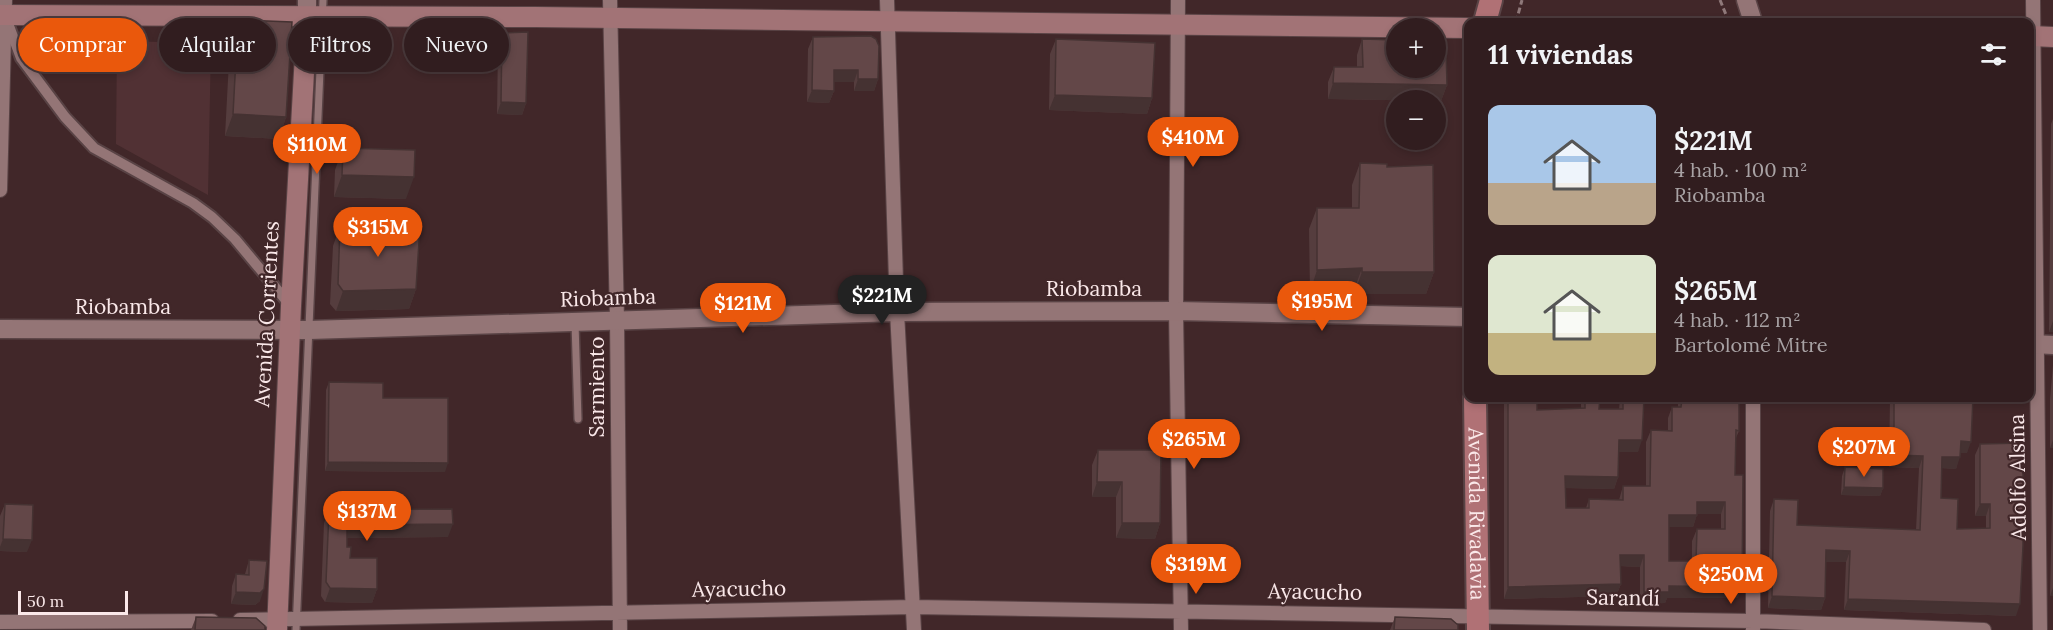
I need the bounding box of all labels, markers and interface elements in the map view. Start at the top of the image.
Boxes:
chip: Comprar [18,18,147,72]
chip: Alquilar [159,18,276,72]
chip: Filtros [288,18,392,72]
chip: Nuevo [404,18,509,72]
map controls [1386,18,1446,150]
button: + [1386,18,1446,78]
text: 11 viviendas [1488,38,1633,71]
icon: filters [1977,38,2010,71]
button: − [1386,90,1446,150]
pin: $410M [1151,117,1235,168]
pin: $110M [275,124,359,175]
text: $410M [1162,124,1224,149]
text: $221M [1674,124,1753,157]
icon: home [1536,129,1608,201]
text: $110M [287,131,347,156]
text: 4 hab. · 100 m² [1674,157,1807,182]
text: Riobamba [1674,182,1766,207]
pin: $315M [336,207,420,258]
text: $315M [347,214,409,239]
street label: Avenida Corrientes [248,220,285,409]
text: $265M [1674,274,1757,307]
pin: $221M [840,275,924,326]
street label: Riobamba [1046,275,1142,302]
icon: home [1536,279,1608,351]
pin: $195M [1280,281,1364,332]
street label: Riobamba [559,282,657,313]
text: $221M [852,282,912,307]
pin: $121M [701,283,785,334]
text: $195M [1291,288,1353,313]
text: $121M [714,290,772,315]
street label: Riobamba [75,293,171,320]
text: 4 hab. · 112 m² [1674,307,1801,332]
text: Bartolomé Mitre [1674,332,1828,357]
street label: Sarmiento [583,337,610,437]
street label: Adolfo Alsina [2003,413,2032,542]
pin: $265M [1152,419,1236,470]
text: $265M [1162,426,1226,451]
street label: Avenida Rivadavia [1462,426,1492,601]
pin: $207M [1822,427,1906,478]
text: $207M [1832,434,1896,459]
pin: $137M [325,491,409,542]
text: $137M [337,498,397,523]
pin: $319M [1154,544,1238,595]
text: $319M [1165,551,1227,576]
pin: $250M [1689,554,1773,605]
text: $250M [1698,561,1764,586]
street label: Ayacucho [691,574,786,603]
street label: Ayacucho [1267,577,1362,606]
street label: Sarandí [1586,583,1660,612]
scale bar [18,588,128,616]
text: 50 m [27,591,64,611]

